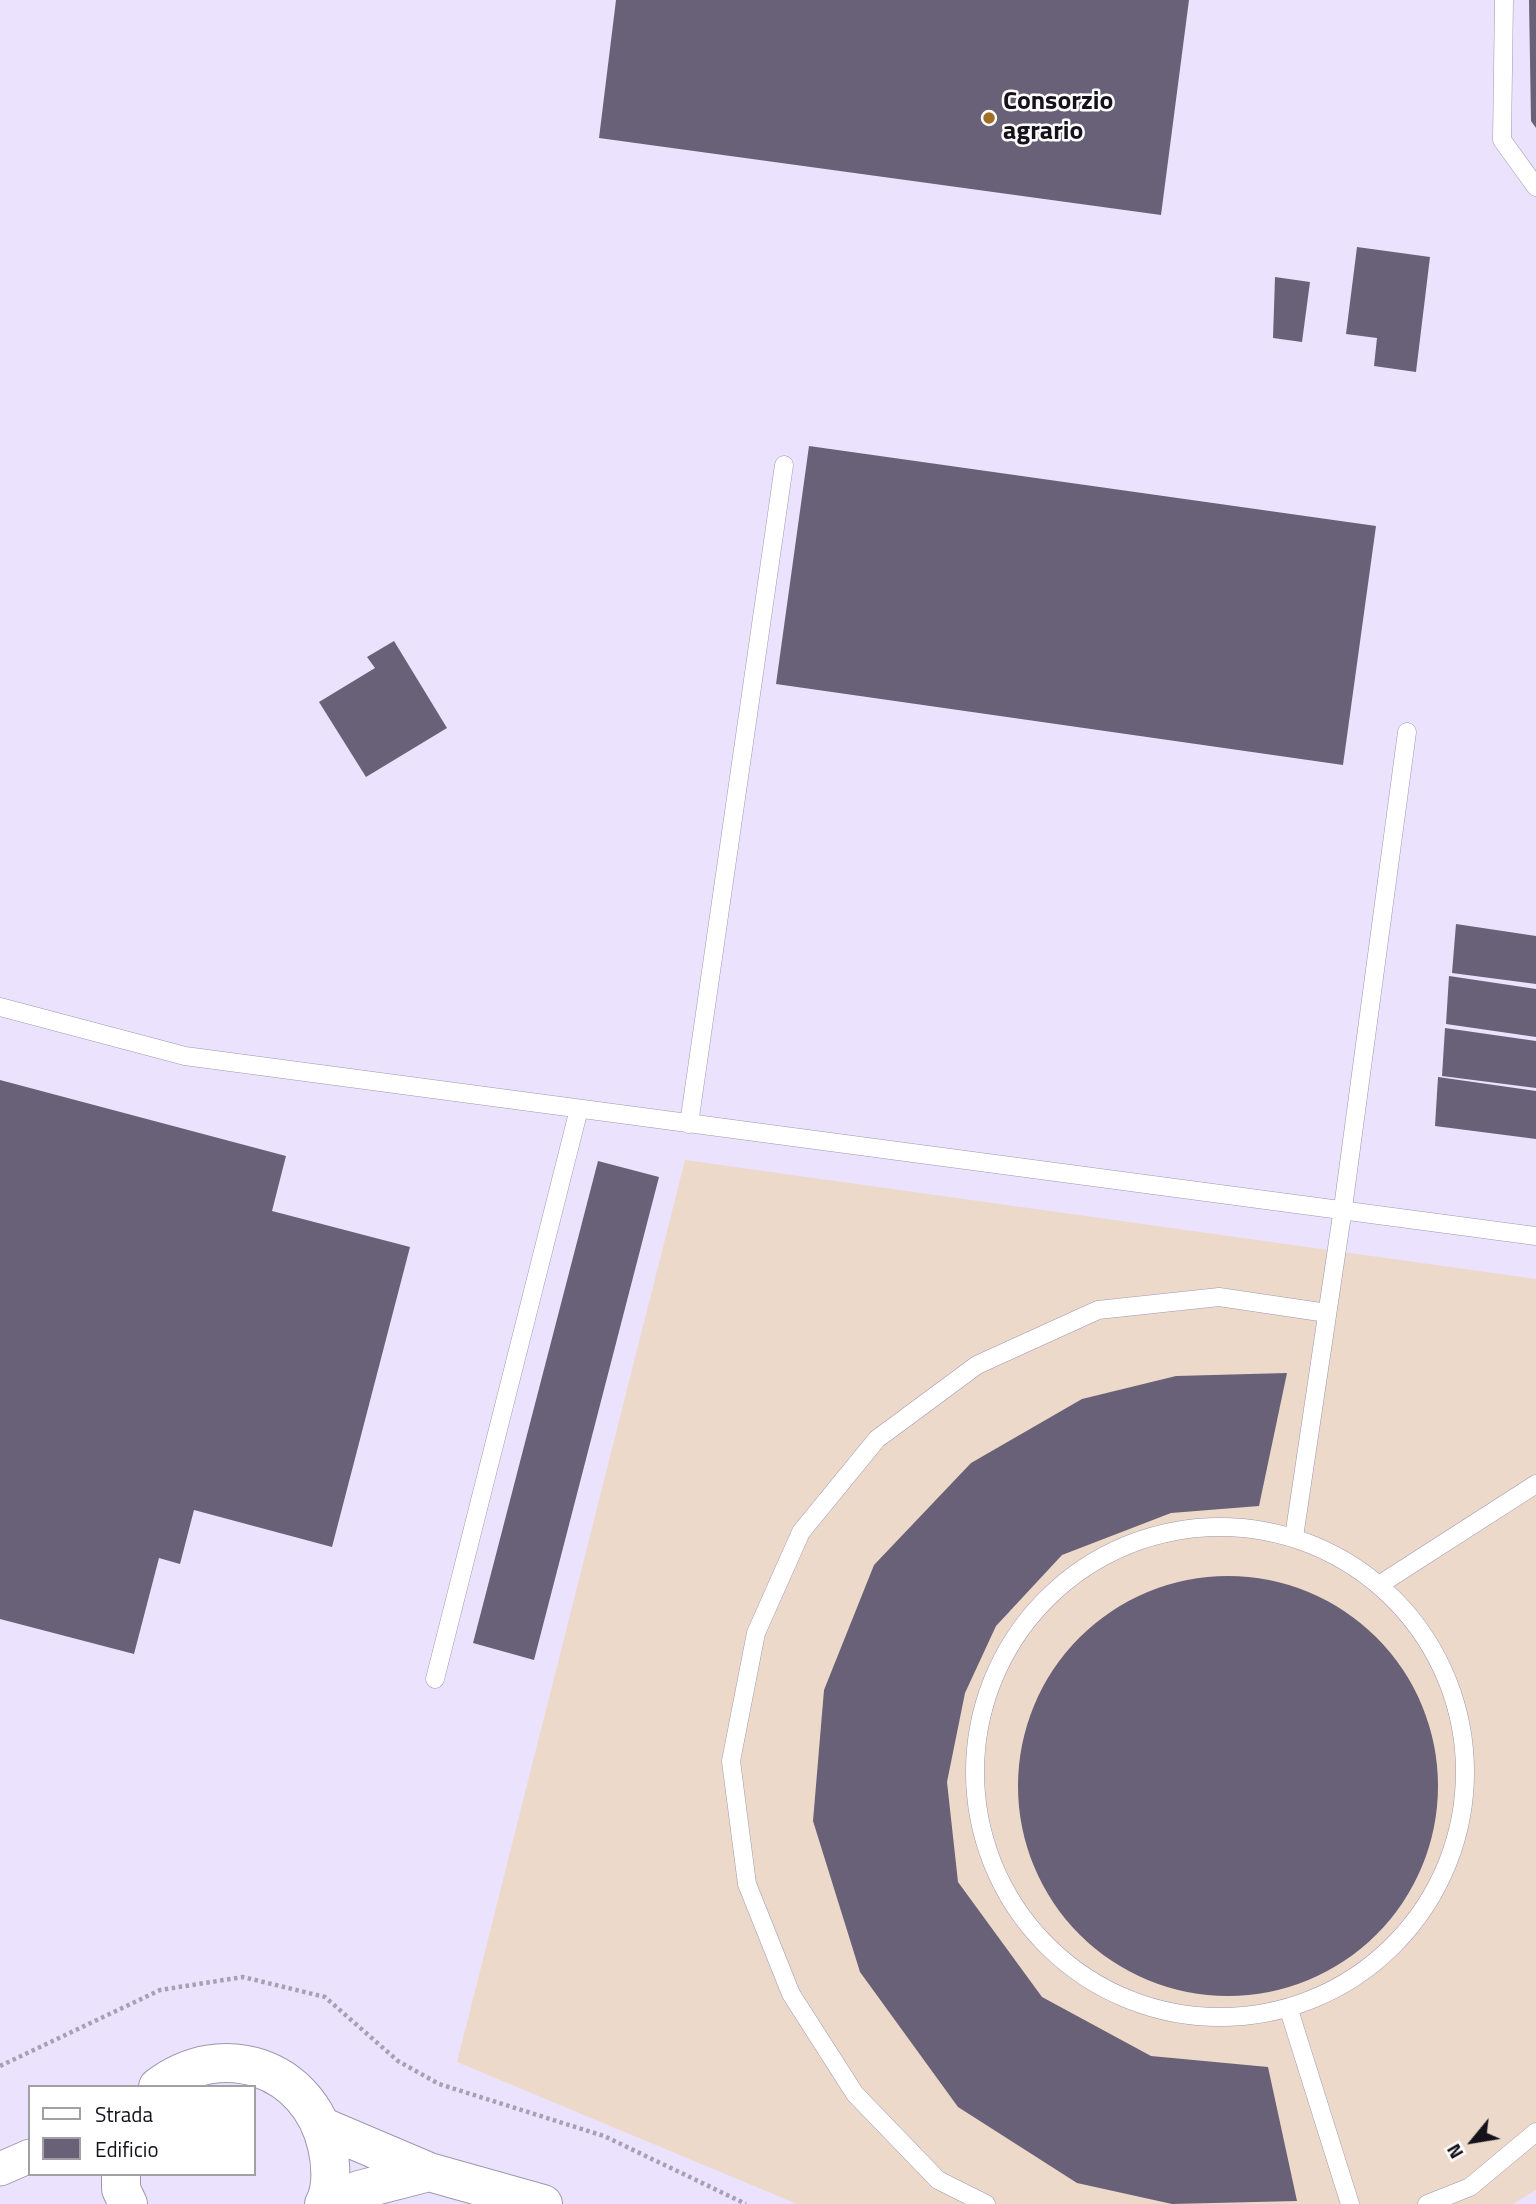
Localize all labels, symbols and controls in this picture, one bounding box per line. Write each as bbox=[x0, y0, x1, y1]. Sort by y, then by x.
place label: Consorzio agrario bbox=[1003, 87, 1113, 148]
marker: Consorzio agrario bbox=[981, 110, 997, 126]
legend bbox=[28, 2085, 256, 2176]
text: Strada bbox=[95, 2098, 153, 2130]
north arrow bbox=[1438, 2106, 1508, 2176]
text: Edificio bbox=[95, 2133, 159, 2165]
text: N bbox=[1439, 2139, 1470, 2165]

